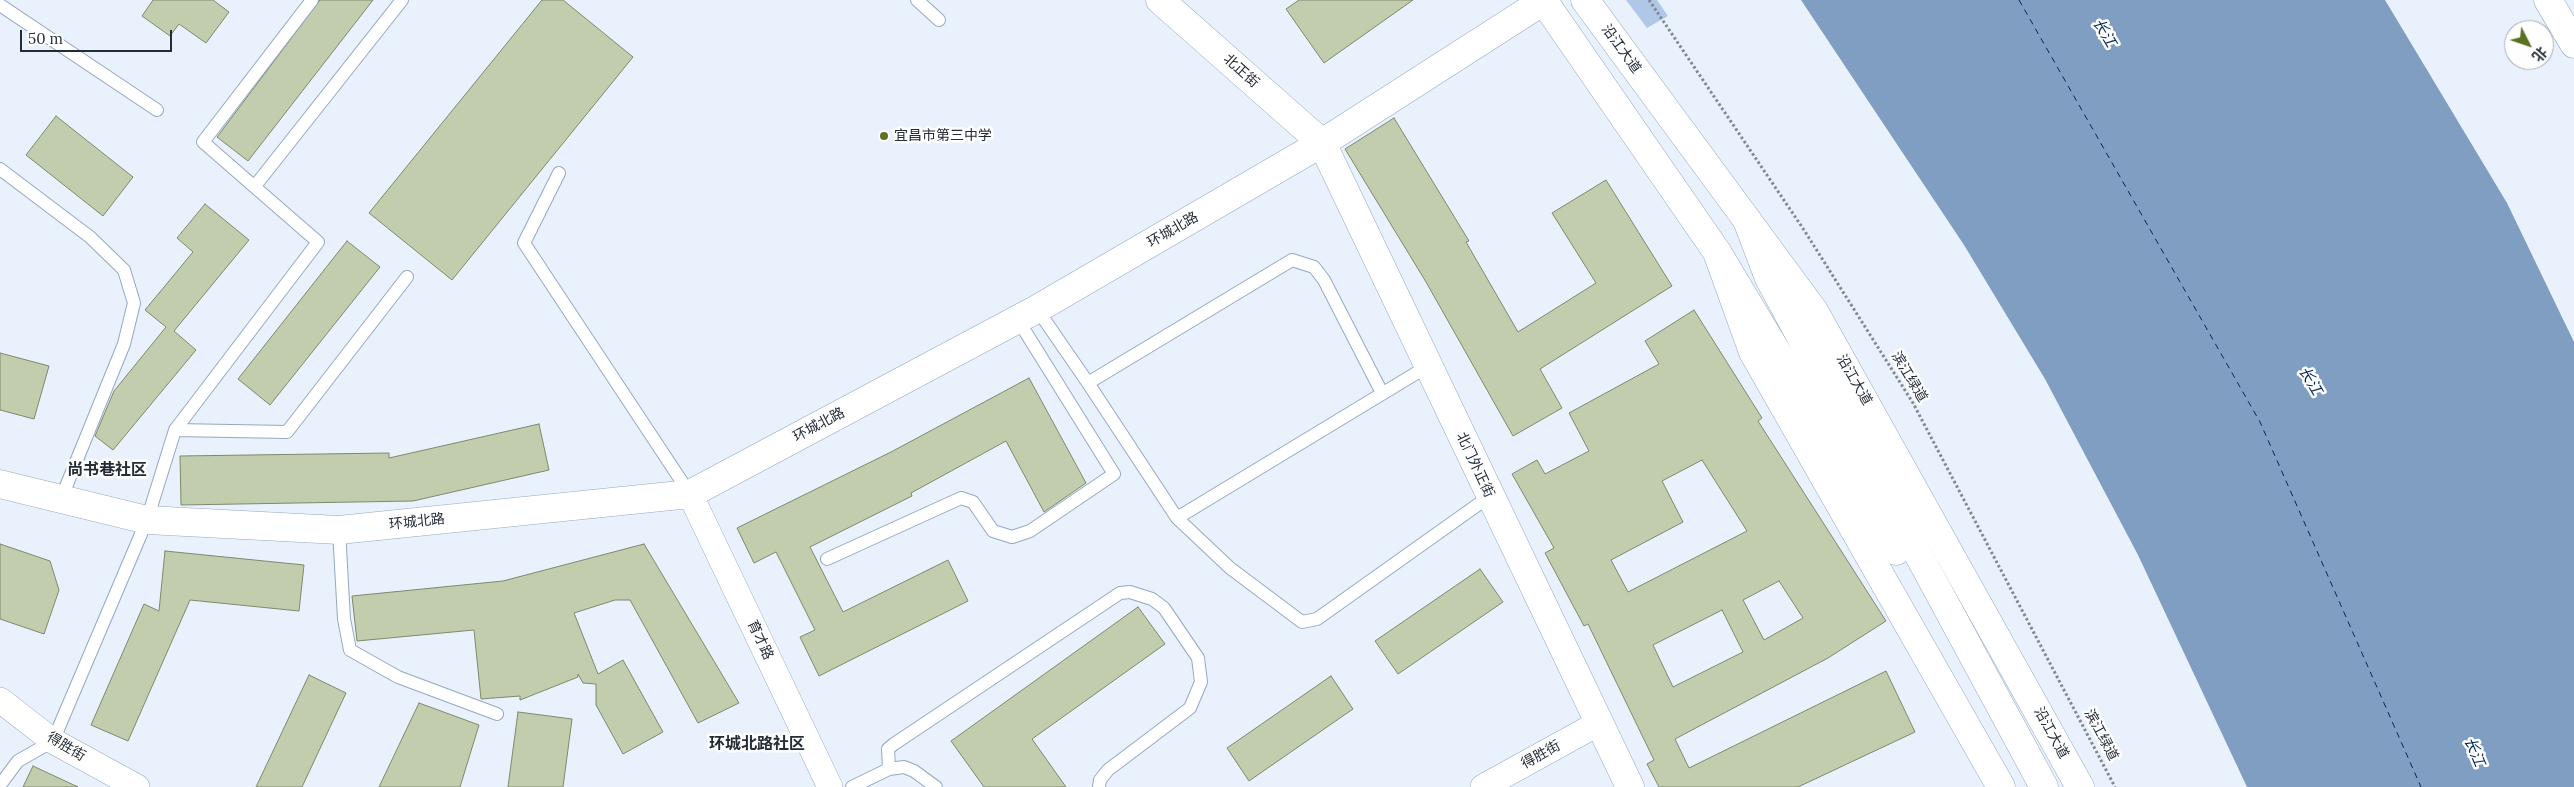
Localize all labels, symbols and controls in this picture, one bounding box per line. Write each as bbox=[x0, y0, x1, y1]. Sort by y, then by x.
water label: 长江 bbox=[2089, 16, 2119, 50]
scale bar bbox=[22, 20, 175, 52]
north arrow bbox=[2504, 20, 2554, 70]
street label: 沿江大道 bbox=[1598, 21, 1644, 77]
text: 50 m bbox=[28, 29, 63, 48]
text: 北 bbox=[2528, 43, 2551, 65]
street label: 北正街 bbox=[1220, 51, 1262, 91]
place label: 宜昌市第三中学 bbox=[894, 128, 992, 144]
marker: 宜昌市第三中学 bbox=[878, 130, 890, 142]
street label: 环城北路 bbox=[1145, 209, 1201, 251]
street label: 滨江绿道 bbox=[1887, 349, 1931, 405]
street label: 沿江大道 bbox=[1833, 352, 1875, 408]
water label: 长江 bbox=[2295, 364, 2325, 398]
street label: 环城北路 bbox=[790, 404, 848, 446]
street label: 北门外正街 bbox=[1453, 430, 1497, 500]
district label: 尚书巷社区 bbox=[67, 460, 147, 480]
street label: 环城北路 bbox=[388, 511, 446, 533]
street label: 育才路 bbox=[744, 617, 776, 663]
street label: 沿江大道 bbox=[2030, 704, 2072, 762]
street label: 滨江绿道 bbox=[2080, 706, 2122, 764]
street label: 得胜街 bbox=[44, 729, 88, 765]
district label: 环城北路社区 bbox=[709, 734, 805, 754]
water label: 长江 bbox=[2460, 735, 2488, 769]
street label: 得胜街 bbox=[1519, 737, 1563, 773]

